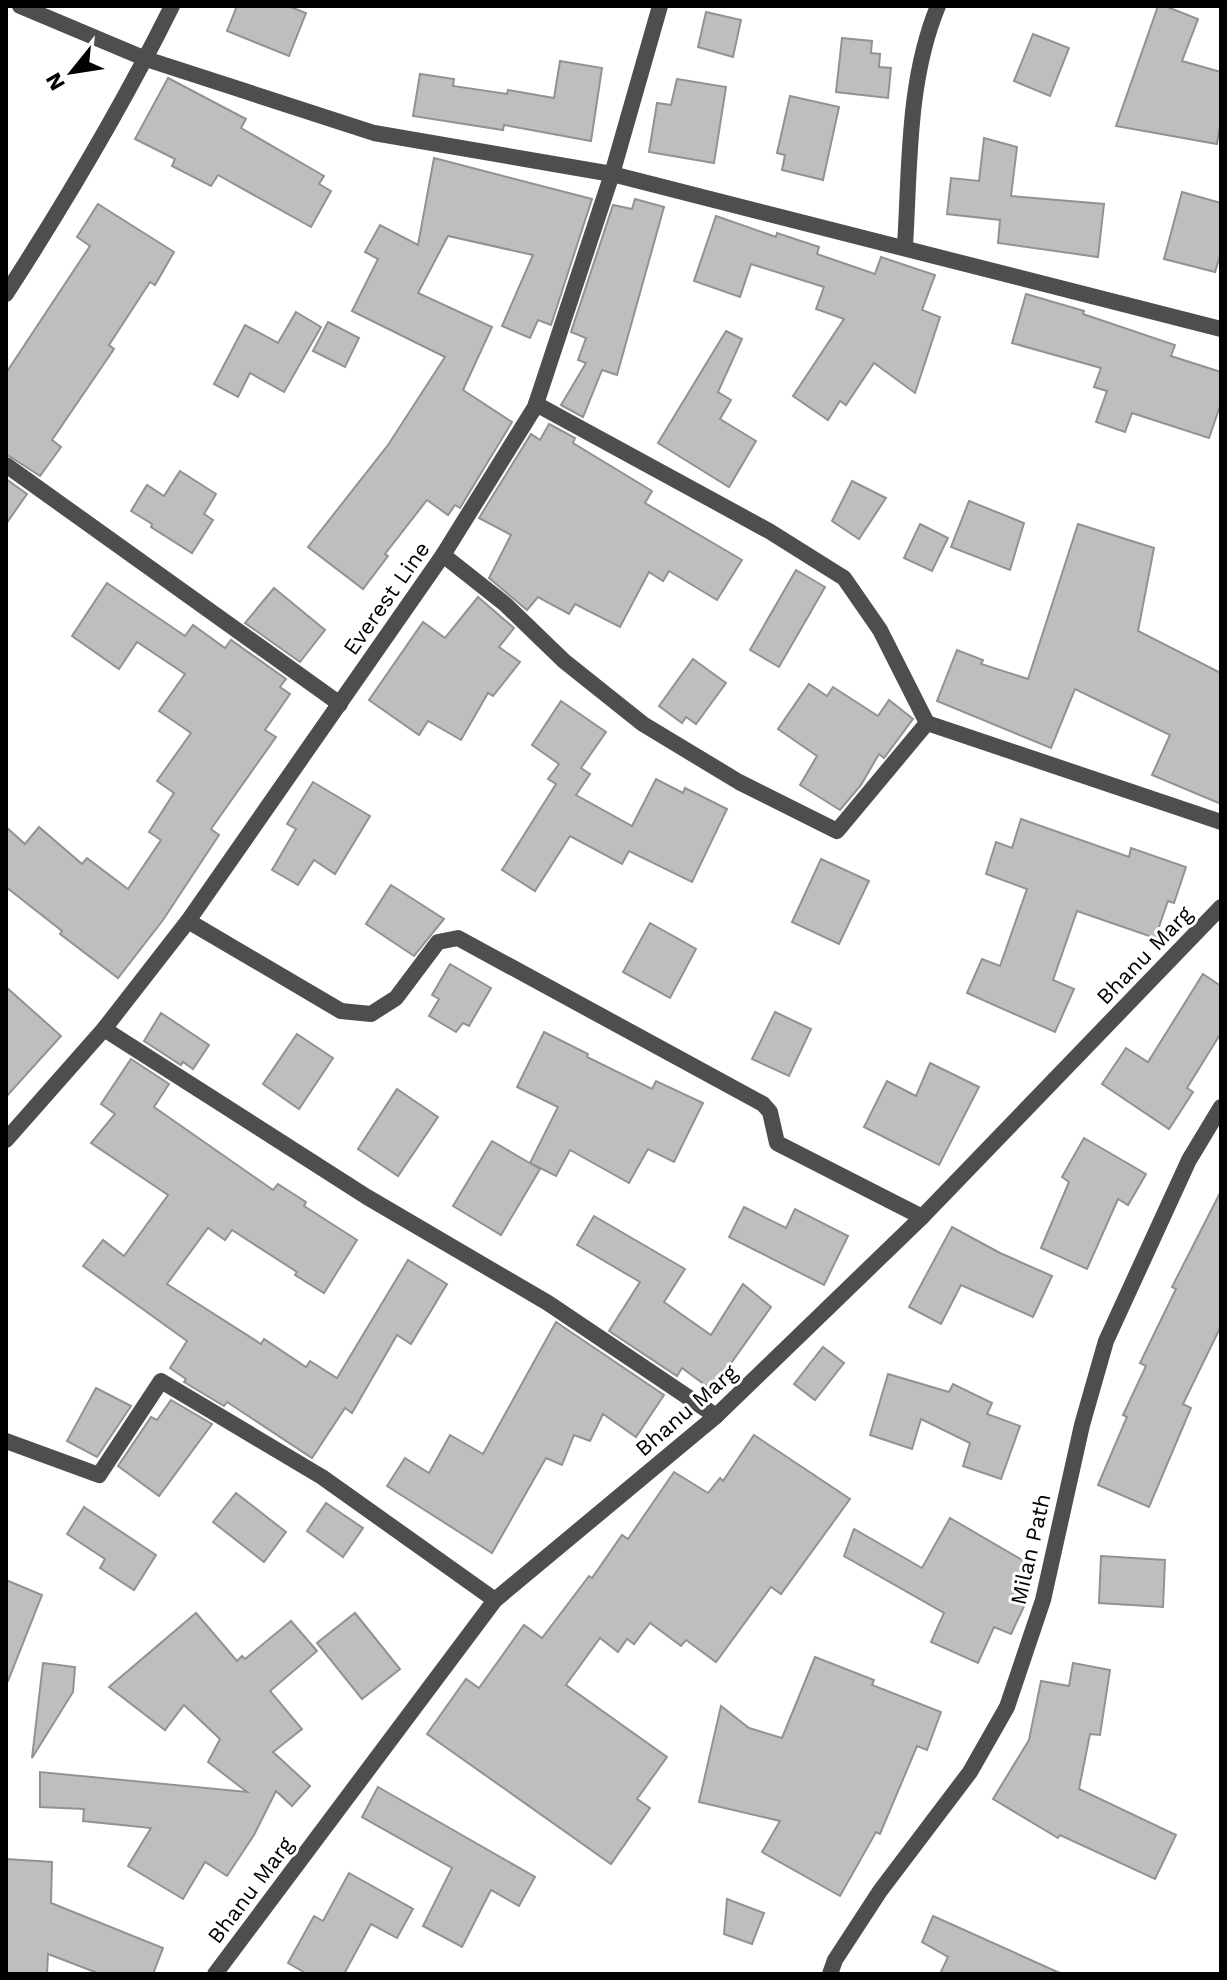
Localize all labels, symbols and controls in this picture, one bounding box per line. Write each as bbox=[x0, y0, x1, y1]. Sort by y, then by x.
north arrow bbox=[32, 32, 112, 112]
text: N bbox=[40, 68, 70, 95]
street label: Everest Line bbox=[338, 537, 435, 660]
street label: Bhanu Marg bbox=[1091, 901, 1197, 1009]
street label: Bhanu Marg bbox=[630, 1359, 742, 1461]
street label: Milan Path bbox=[1006, 1491, 1055, 1607]
street label: Bhanu Marg bbox=[202, 1832, 299, 1948]

